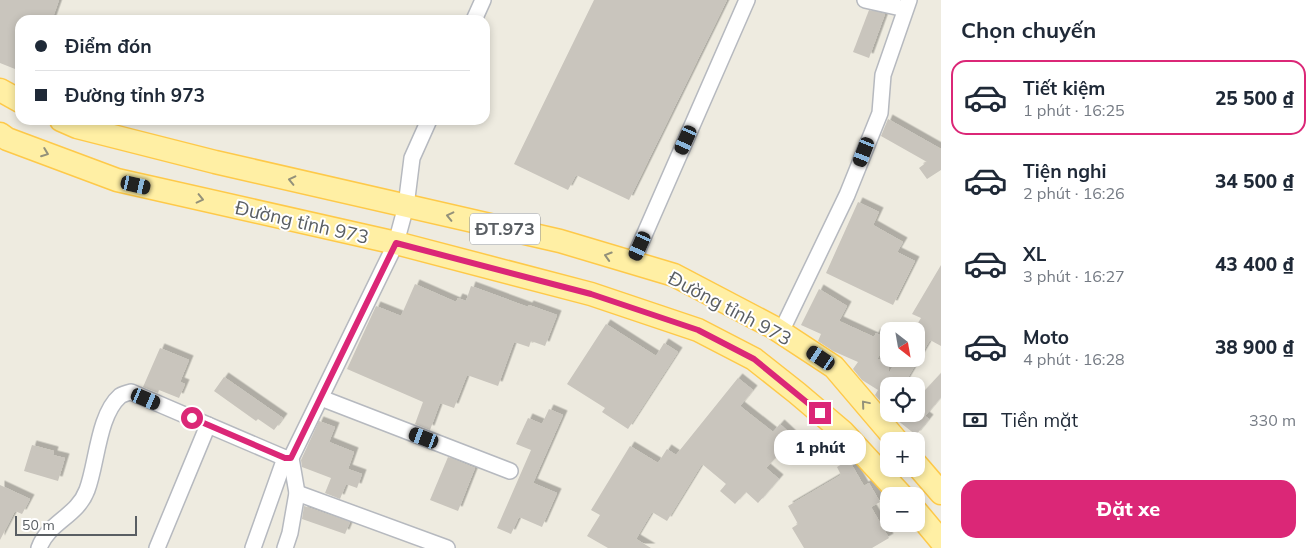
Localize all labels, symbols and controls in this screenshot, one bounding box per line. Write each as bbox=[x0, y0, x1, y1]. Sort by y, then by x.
text: Chọn chuyến bbox=[961, 16, 1096, 44]
text: Điểm đón bbox=[65, 34, 152, 58]
icon: car bbox=[963, 75, 1008, 120]
text: Tiết kiệm bbox=[1023, 76, 1105, 100]
text: Đường tỉnh 973 bbox=[65, 83, 205, 107]
text: 25 500 ₫ bbox=[1215, 86, 1294, 110]
text: 1 phút · 16:25 bbox=[1023, 100, 1125, 120]
car bbox=[673, 123, 698, 157]
car bbox=[851, 135, 876, 169]
one-way arrow bbox=[40, 147, 49, 157]
icon: car bbox=[963, 158, 1008, 203]
text: Tiện nghi bbox=[1023, 159, 1107, 183]
text: 34 500 ₫ bbox=[1215, 169, 1294, 193]
car bbox=[119, 174, 152, 196]
one-way arrow bbox=[287, 175, 296, 186]
text: 2 phút · 16:26 bbox=[1023, 183, 1125, 203]
one-way arrow bbox=[196, 193, 205, 204]
street label: Đường tỉnh 973 bbox=[233, 195, 371, 249]
one-way arrow bbox=[445, 211, 454, 222]
road number: ĐT.973 bbox=[470, 213, 540, 244]
car bbox=[627, 229, 652, 263]
icon: car bbox=[963, 241, 1008, 286]
text: XL bbox=[1023, 242, 1046, 266]
one-way arrow bbox=[604, 251, 612, 261]
text: 43 400 ₫ bbox=[1215, 252, 1294, 276]
street label: Đường tỉnh 973 bbox=[664, 265, 796, 351]
text: 3 phút · 16:27 bbox=[1023, 266, 1125, 286]
north arrow bbox=[880, 322, 925, 368]
map controls bbox=[880, 322, 925, 532]
icon: car bbox=[963, 324, 1008, 369]
text: Moto bbox=[1023, 325, 1069, 349]
text: 38 900 ₫ bbox=[1215, 335, 1294, 359]
car bbox=[804, 343, 837, 373]
text: 4 phút · 16:28 bbox=[1023, 349, 1125, 369]
button: locate bbox=[880, 377, 925, 422]
car bbox=[129, 386, 162, 412]
one-way arrow bbox=[863, 401, 871, 410]
route end bbox=[809, 402, 831, 424]
icon: cash bbox=[961, 406, 989, 434]
route start bbox=[181, 407, 203, 429]
text: Tiền mặt bbox=[1001, 408, 1078, 432]
text: 330 m bbox=[1249, 410, 1296, 430]
car bbox=[407, 426, 440, 450]
callout: 1 phút bbox=[774, 430, 866, 466]
button: + bbox=[880, 432, 925, 477]
text: 1 phút bbox=[795, 437, 845, 457]
button: Đặt xe bbox=[961, 480, 1296, 538]
button: − bbox=[880, 487, 925, 532]
scale bar bbox=[15, 513, 138, 536]
text: 50 m bbox=[22, 516, 55, 534]

